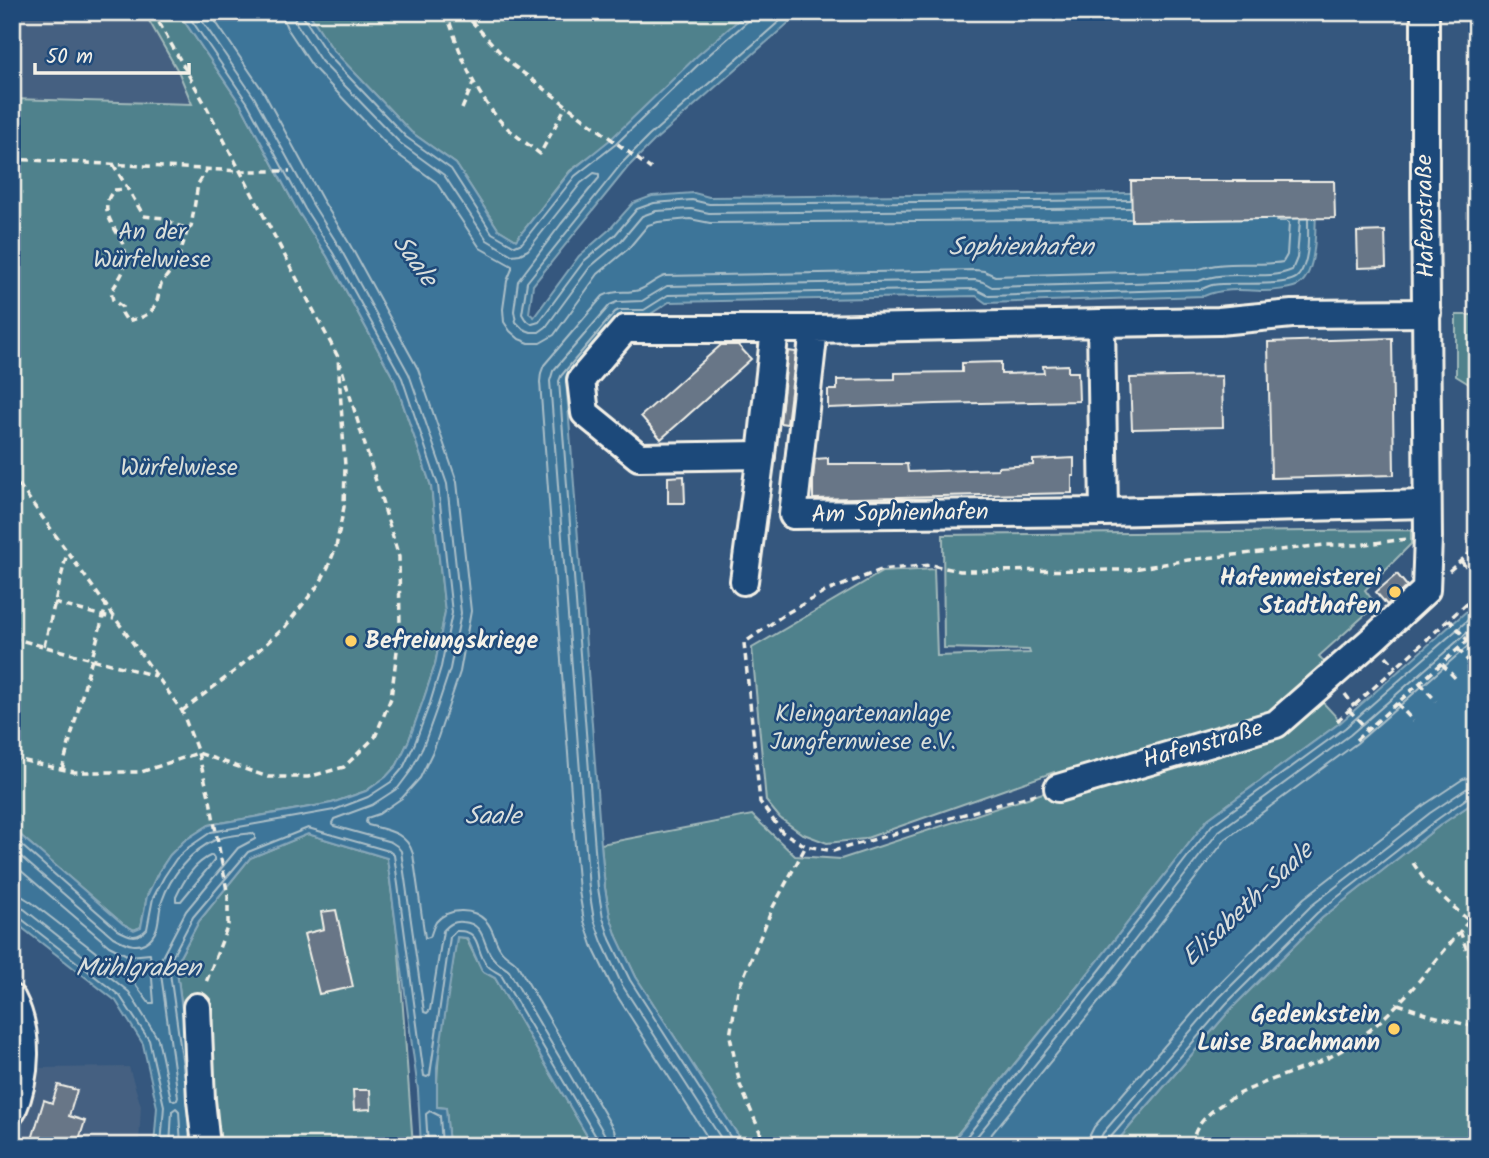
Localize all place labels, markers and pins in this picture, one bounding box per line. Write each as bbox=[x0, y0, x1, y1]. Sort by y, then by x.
place label: Hafenmeisterei Stadthafen bbox=[1220, 559, 1382, 626]
marker: Hafenmeisterei Stadthafen bbox=[1387, 584, 1403, 600]
place label: Befreiungskriege bbox=[365, 622, 538, 661]
marker: Befreiungskriege bbox=[343, 633, 359, 649]
place label: Gedenkstein Luise Brachmann bbox=[1197, 996, 1380, 1063]
marker: Gedenkstein Luise Brachmann bbox=[1386, 1021, 1402, 1037]

